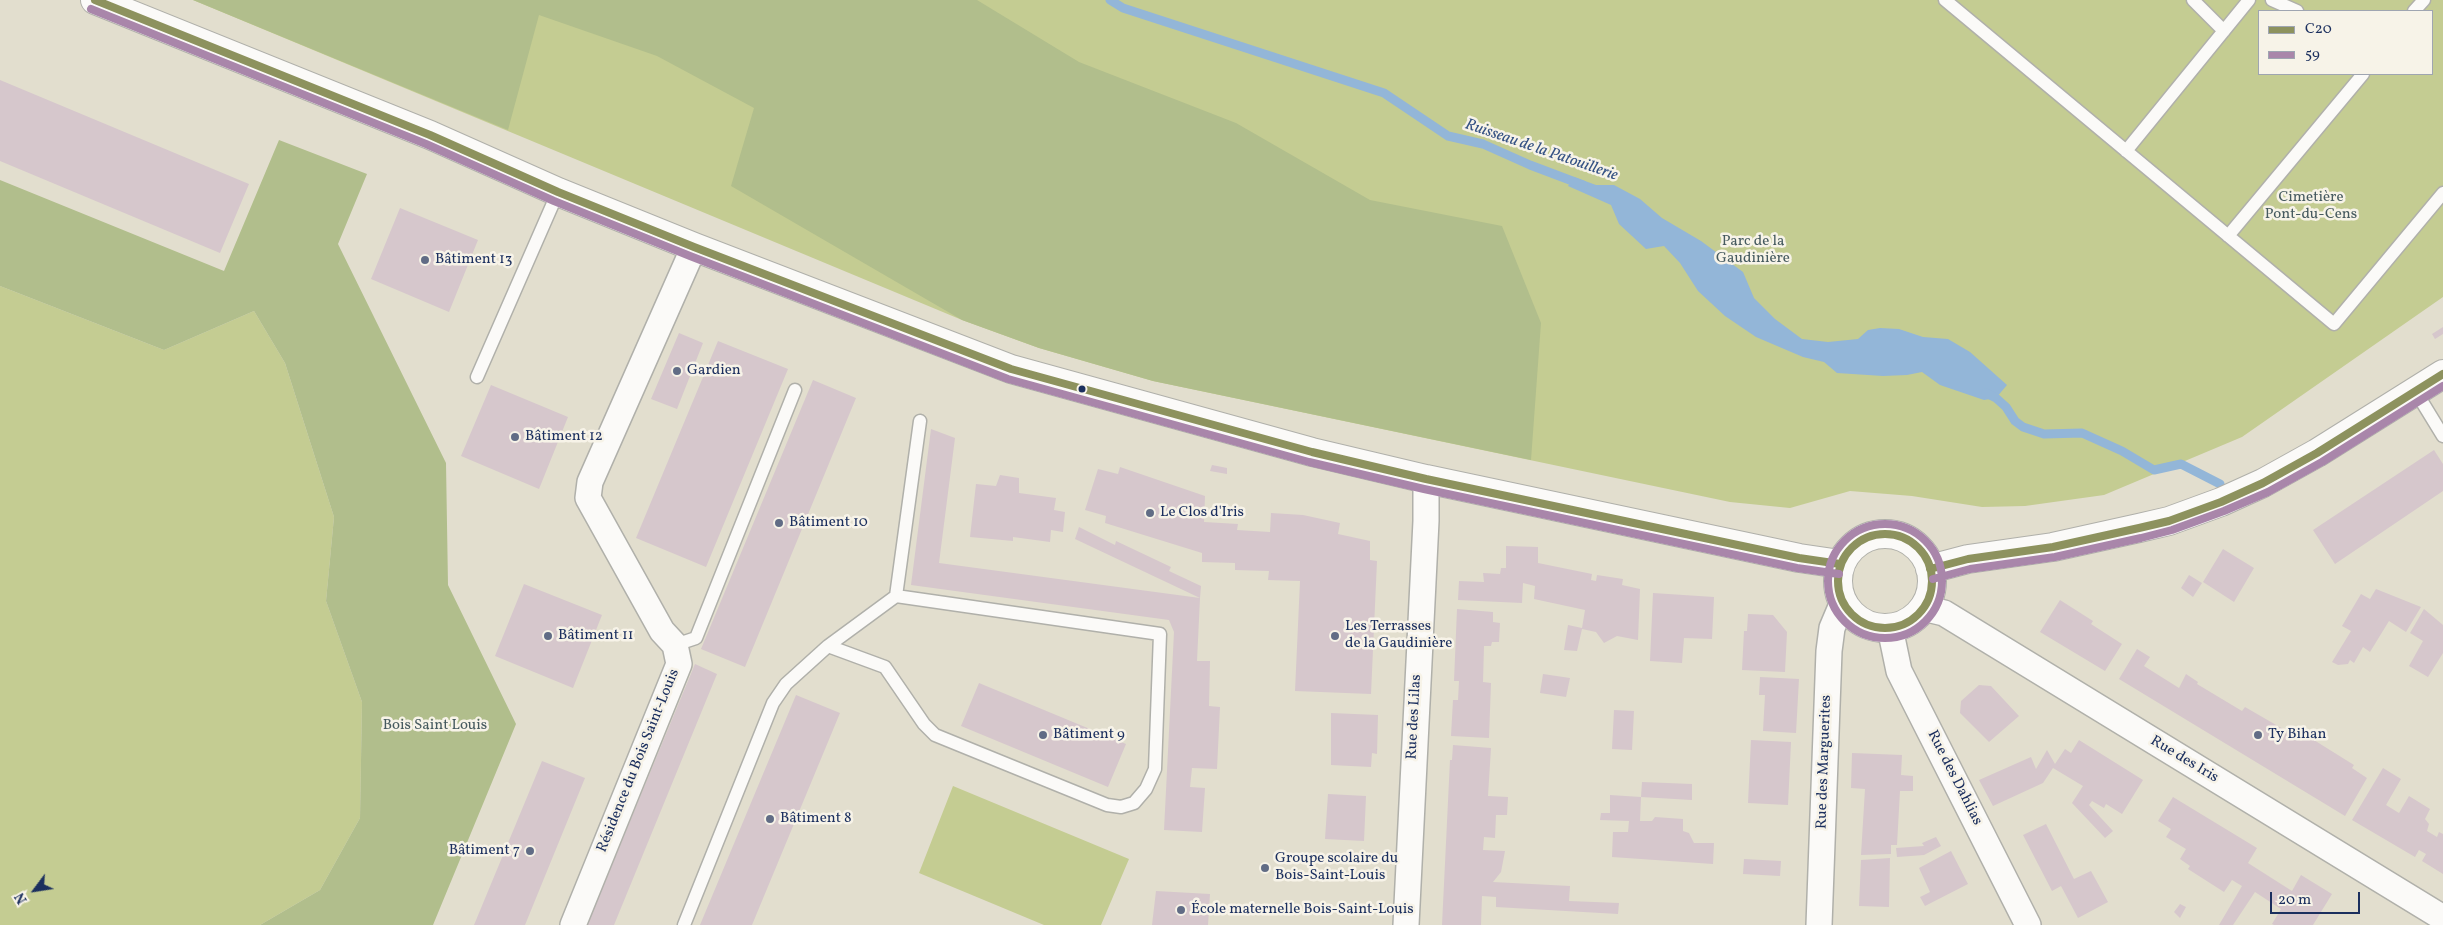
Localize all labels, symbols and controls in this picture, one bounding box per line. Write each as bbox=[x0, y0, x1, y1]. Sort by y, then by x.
legend bbox=[2258, 10, 2433, 75]
text: C20 bbox=[2305, 19, 2332, 40]
text: 59 bbox=[2305, 44, 2320, 65]
water label: Ruisseau de la Patouillerie bbox=[1462, 116, 1620, 186]
park label: Cimetière Pont-du-Cens bbox=[2265, 189, 2357, 224]
park label: Parc de la Gaudinière bbox=[1716, 233, 1790, 268]
place label: Bâtiment 13 bbox=[435, 251, 512, 269]
marker: Bâtiment 13 bbox=[419, 254, 431, 266]
place label: Gardien bbox=[687, 362, 741, 380]
marker: Gardien bbox=[671, 365, 683, 377]
unlabelled marker bbox=[1077, 384, 1087, 394]
place label: Bâtiment 12 bbox=[525, 428, 603, 446]
marker: Bâtiment 12 bbox=[509, 431, 521, 443]
place label: Le Clos d'Iris bbox=[1160, 504, 1244, 522]
marker: Le Clos d'Iris bbox=[1144, 507, 1156, 519]
place label: Bâtiment 10 bbox=[789, 514, 868, 532]
marker: Bâtiment 10 bbox=[773, 517, 785, 529]
place label: Les Terrasses de la Gaudinière bbox=[1345, 618, 1452, 653]
place label: Bâtiment 11 bbox=[558, 627, 634, 645]
marker: Bâtiment 11 bbox=[542, 630, 554, 642]
marker: Les Terrasses de la Gaudinière bbox=[1329, 630, 1341, 642]
street label: Résidence du Bois Saint-Louis bbox=[594, 667, 684, 855]
street label: Rue des Lilas bbox=[1404, 674, 1426, 760]
street label: Rue des Marguerites bbox=[1814, 695, 1836, 829]
park label: Bois Saint Louis bbox=[383, 717, 487, 735]
place label: Bâtiment 9 bbox=[1053, 726, 1125, 744]
place label: Ty Bihan bbox=[2268, 726, 2326, 744]
street label: Rue des Dahlias bbox=[1922, 728, 1986, 828]
marker: Bâtiment 9 bbox=[1037, 729, 1049, 741]
marker: Ty Bihan bbox=[2252, 729, 2264, 741]
street label: Rue des Iris bbox=[2147, 733, 2221, 787]
place label: Bâtiment 8 bbox=[780, 810, 852, 828]
marker: Bâtiment 8 bbox=[764, 813, 776, 825]
place label: Bâtiment 7 bbox=[449, 842, 520, 860]
marker: Bâtiment 7 bbox=[524, 845, 536, 857]
place label: Groupe scolaire du Bois-Saint-Louis bbox=[1275, 850, 1398, 885]
marker: Groupe scolaire du Bois-Saint-Louis bbox=[1259, 862, 1271, 874]
north arrow bbox=[10, 865, 60, 915]
scale bar bbox=[2273, 882, 2363, 914]
text: N bbox=[11, 889, 32, 907]
text: 20 m bbox=[2278, 890, 2311, 911]
place label: École maternelle Bois-Saint-Louis bbox=[1191, 901, 1414, 919]
marker: École maternelle Bois-Saint-Louis bbox=[1175, 904, 1187, 916]

